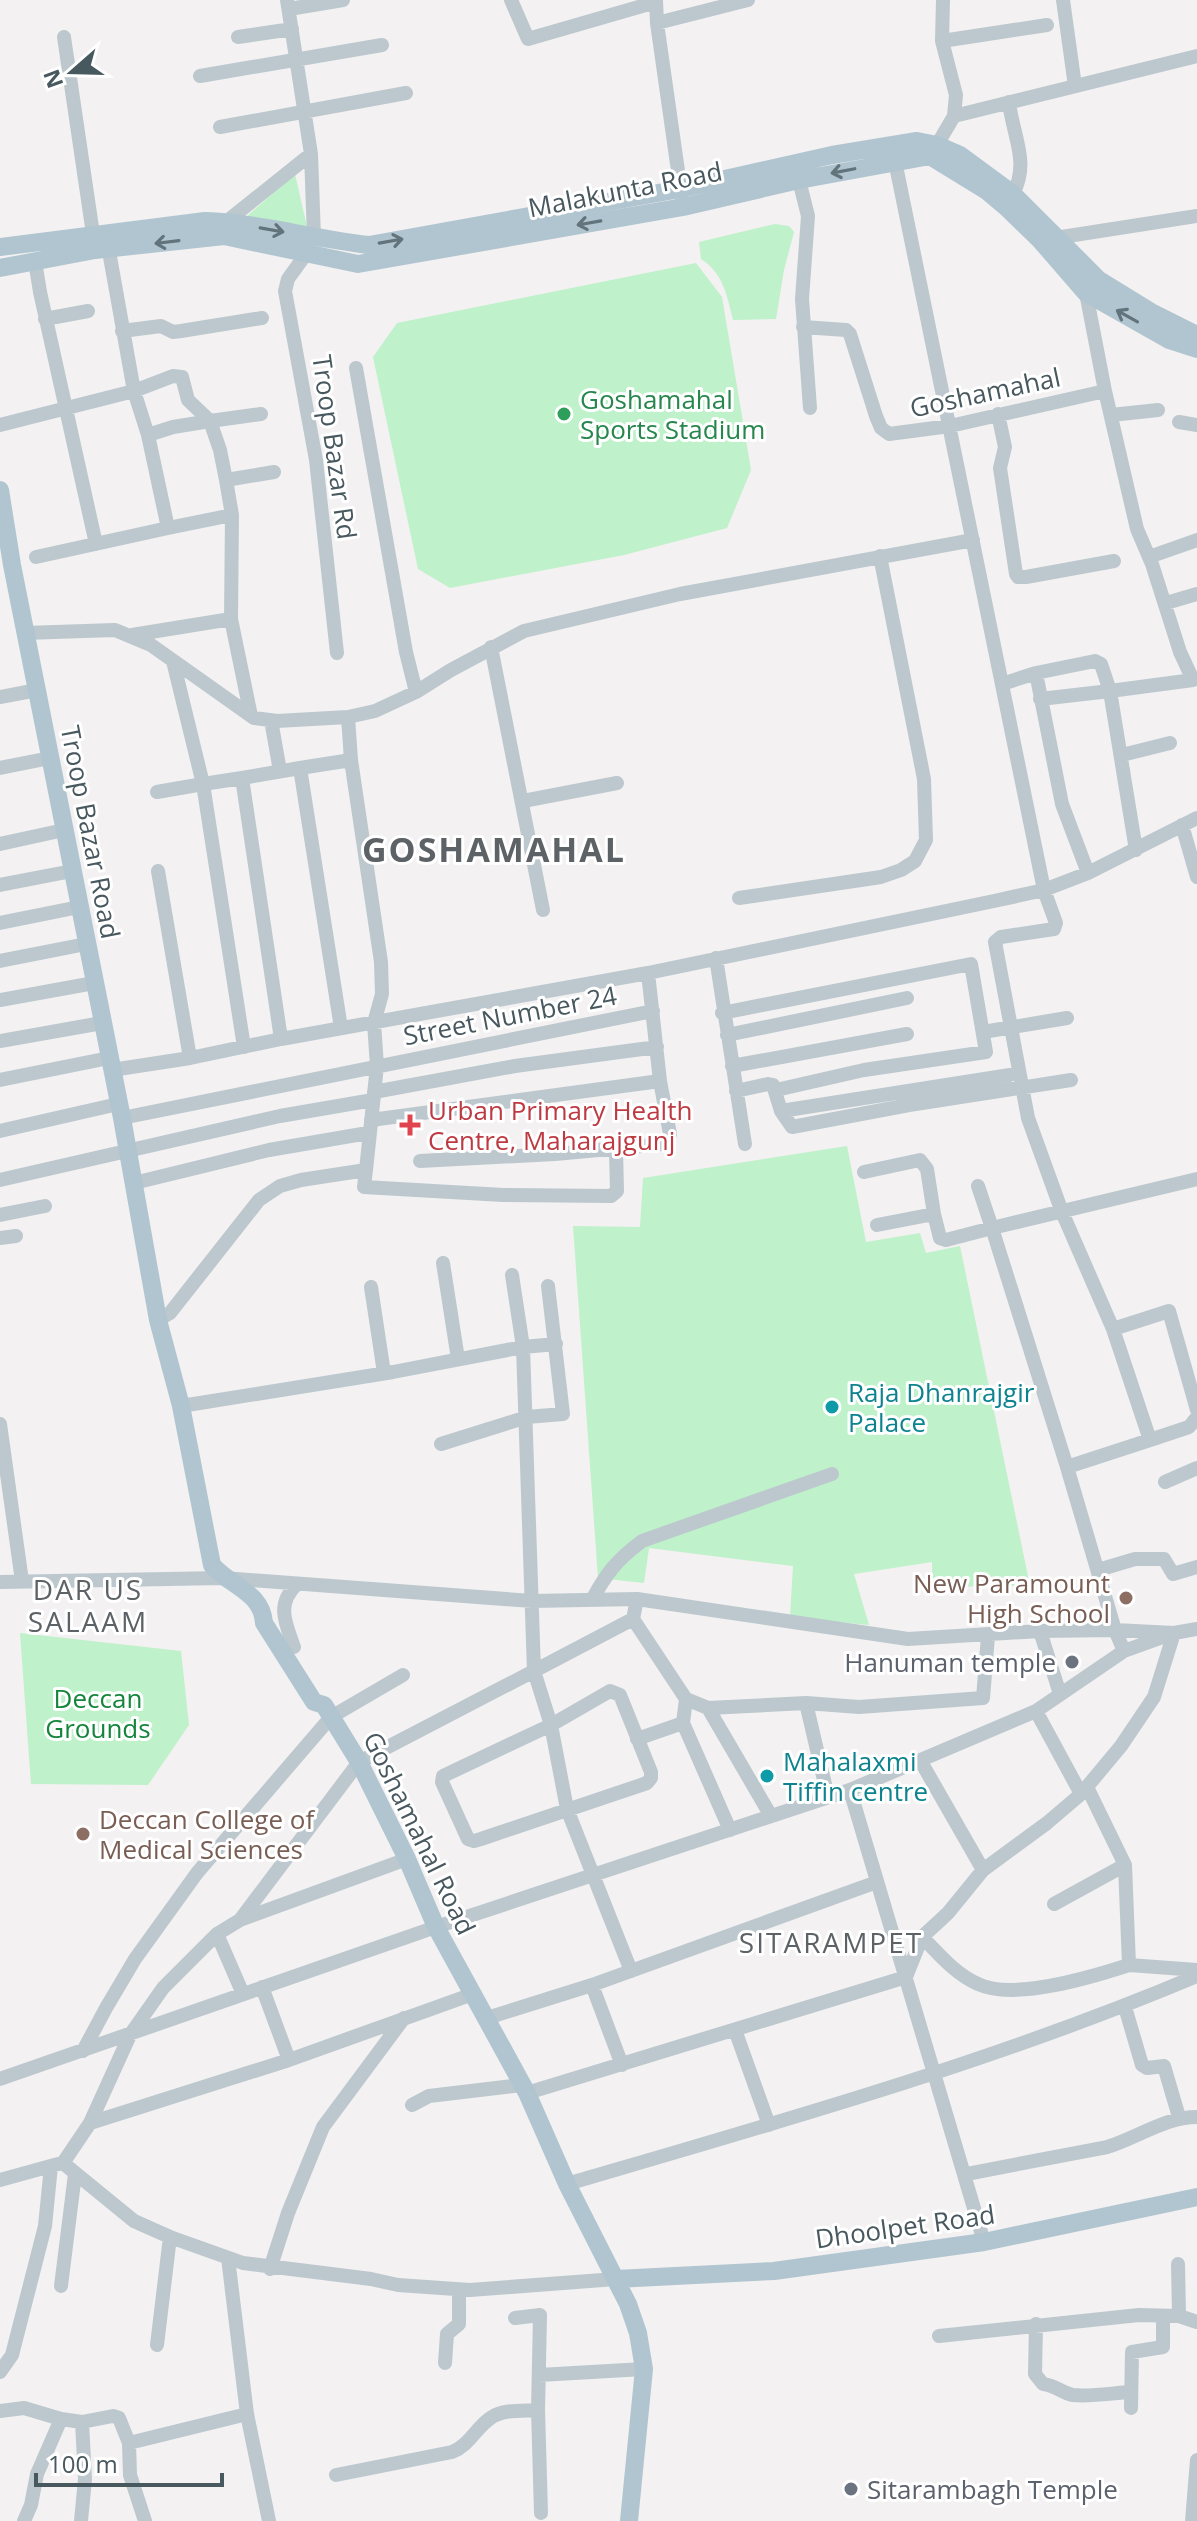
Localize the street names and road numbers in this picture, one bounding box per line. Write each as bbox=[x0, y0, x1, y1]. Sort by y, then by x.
street label: Malakunta Road bbox=[525, 153, 725, 225]
street label: Troop Bazar Rd bbox=[304, 352, 366, 542]
street label: Goshamahal bbox=[907, 359, 1063, 425]
street label: Troop Bazar Road bbox=[53, 722, 129, 942]
street label: Street Number 24 bbox=[400, 977, 620, 1053]
street label: Goshamahal Road bbox=[355, 1726, 485, 1940]
street label: Dhoolpet Road bbox=[813, 2196, 997, 2256]

